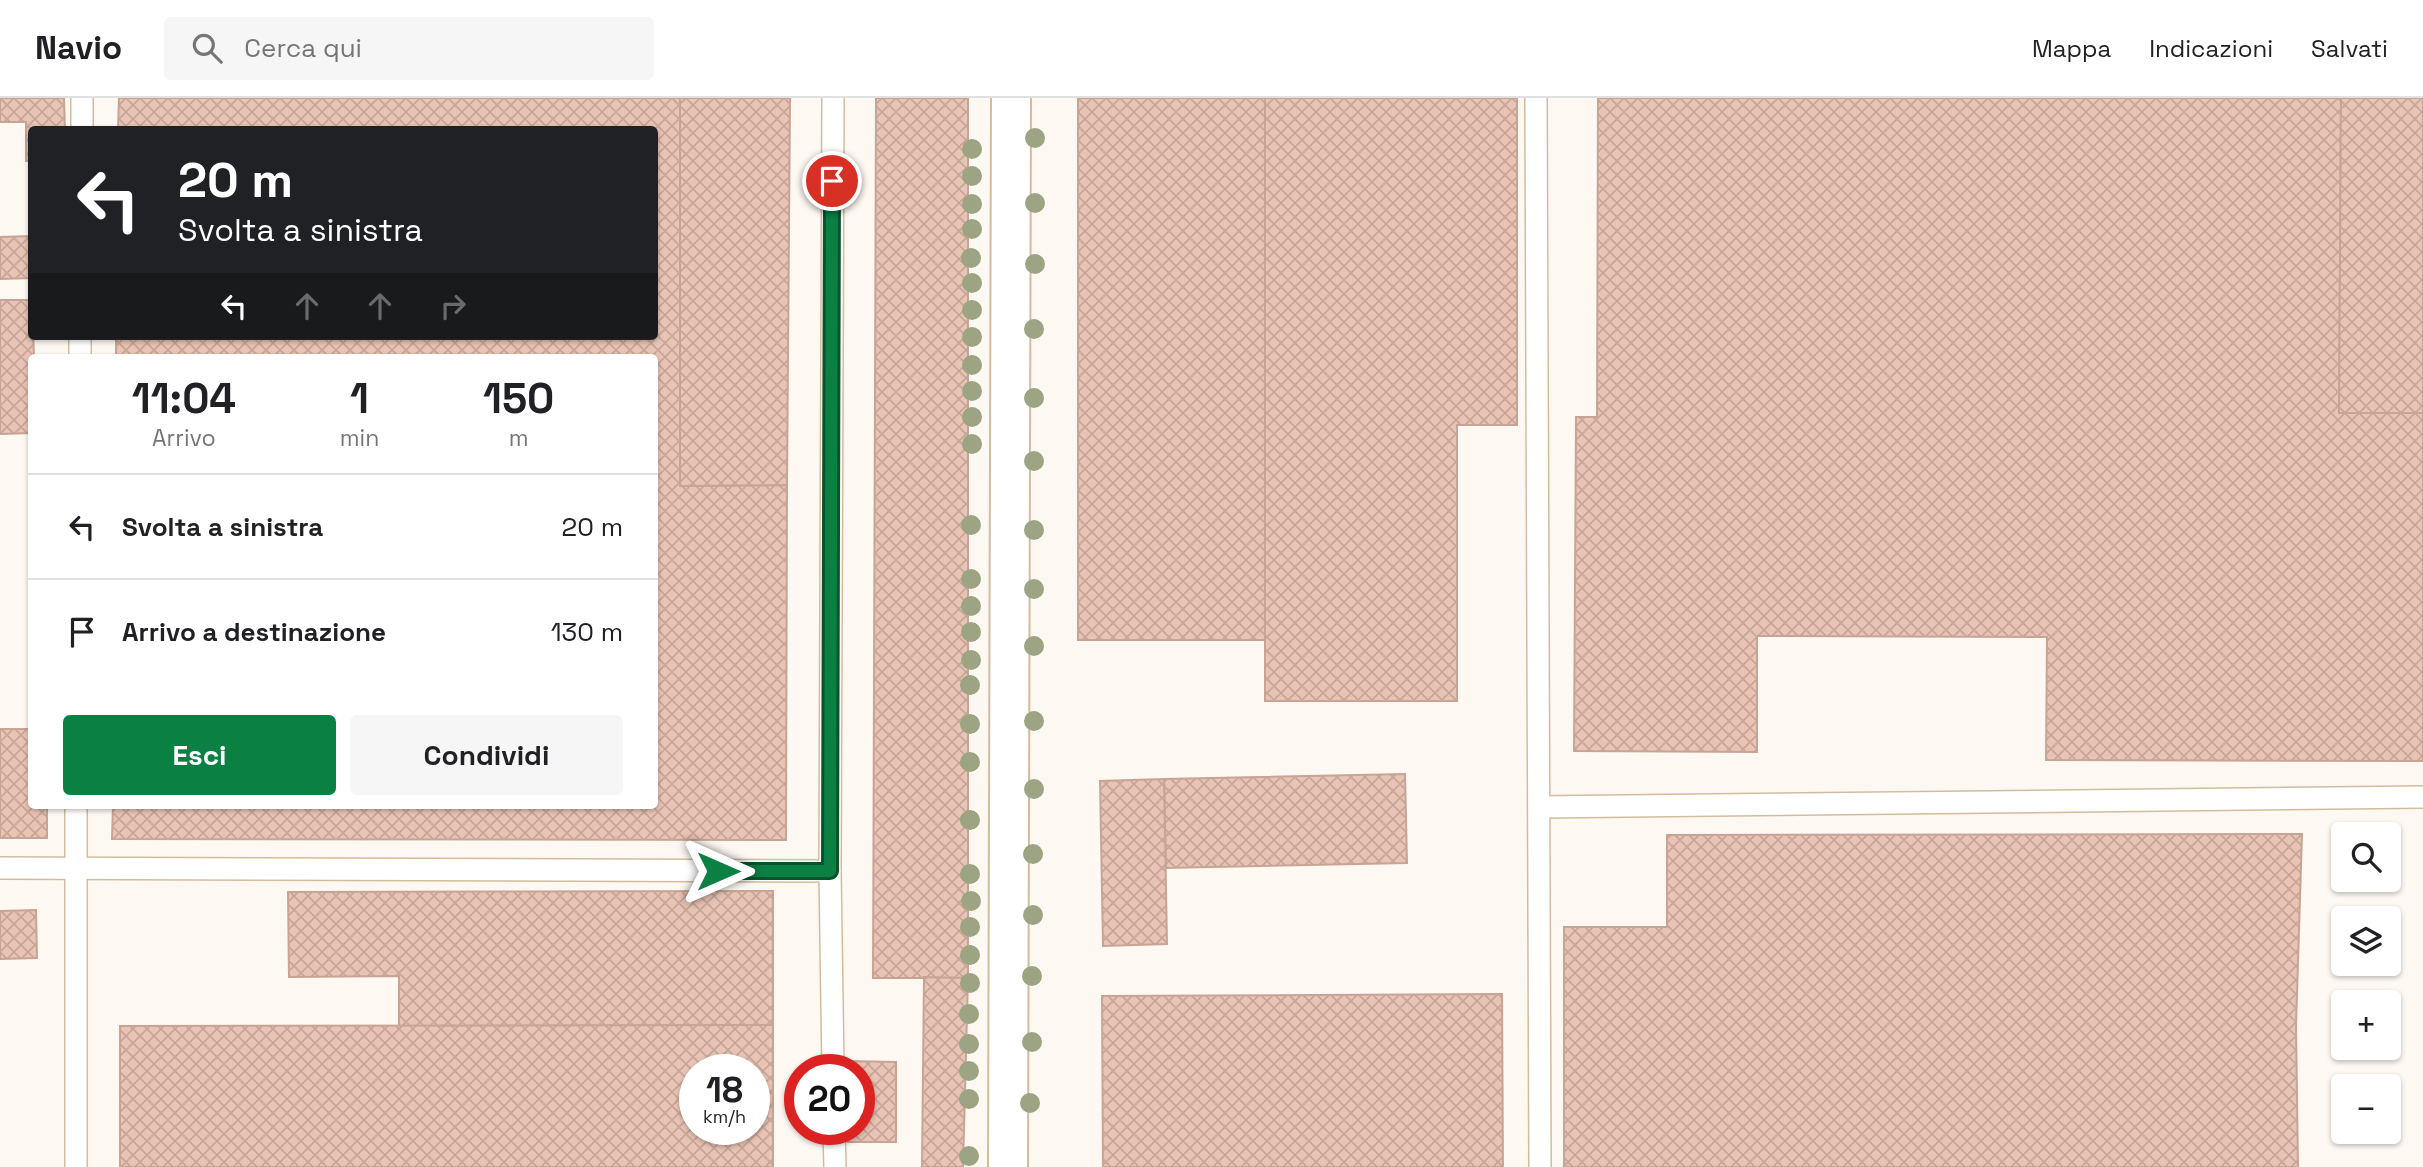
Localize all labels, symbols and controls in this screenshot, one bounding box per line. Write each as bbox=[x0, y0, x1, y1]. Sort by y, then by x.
search box bbox=[164, 17, 654, 80]
text: Navio bbox=[35, 27, 122, 69]
icon: search bbox=[188, 29, 226, 67]
text: Cerca qui bbox=[244, 31, 362, 65]
text: Mappa bbox=[2032, 33, 2111, 64]
text: Indicazioni bbox=[2149, 33, 2273, 64]
text: Salvati bbox=[2311, 33, 2388, 64]
text: 20 m bbox=[178, 149, 293, 211]
pin bbox=[802, 151, 862, 211]
icon: left bbox=[63, 154, 154, 245]
icon: arrive bbox=[813, 162, 851, 200]
text: Svolta a sinistra bbox=[178, 210, 423, 250]
icon: left bbox=[215, 287, 253, 325]
icon: ahead bbox=[288, 287, 326, 325]
icon: ahead bbox=[361, 287, 399, 325]
icon: right bbox=[434, 287, 472, 325]
text: 11:04 bbox=[132, 372, 236, 425]
text: 1 bbox=[350, 372, 369, 425]
text: 150 bbox=[483, 372, 554, 425]
text: Arrivo bbox=[152, 423, 216, 453]
text: min bbox=[340, 423, 379, 453]
text: m bbox=[509, 423, 529, 453]
icon: left bbox=[63, 508, 101, 546]
text: Svolta a sinistra bbox=[122, 510, 323, 544]
text: 20 m bbox=[562, 510, 623, 544]
icon: arrive bbox=[63, 613, 101, 651]
text: Arrivo a destinazione bbox=[122, 615, 386, 649]
text: 130 m bbox=[551, 615, 623, 649]
button: Esci bbox=[63, 715, 336, 795]
button: Condividi bbox=[350, 715, 623, 795]
map controls bbox=[2331, 822, 2401, 1144]
button: search bbox=[2331, 822, 2401, 892]
position arrow bbox=[681, 834, 755, 908]
button: layers bbox=[2331, 906, 2401, 976]
button: + bbox=[2331, 990, 2401, 1060]
speed limit sign: 20 bbox=[784, 1054, 875, 1145]
text: 18 bbox=[706, 1068, 743, 1112]
button: − bbox=[2331, 1074, 2401, 1144]
text: km/h bbox=[703, 1105, 746, 1128]

